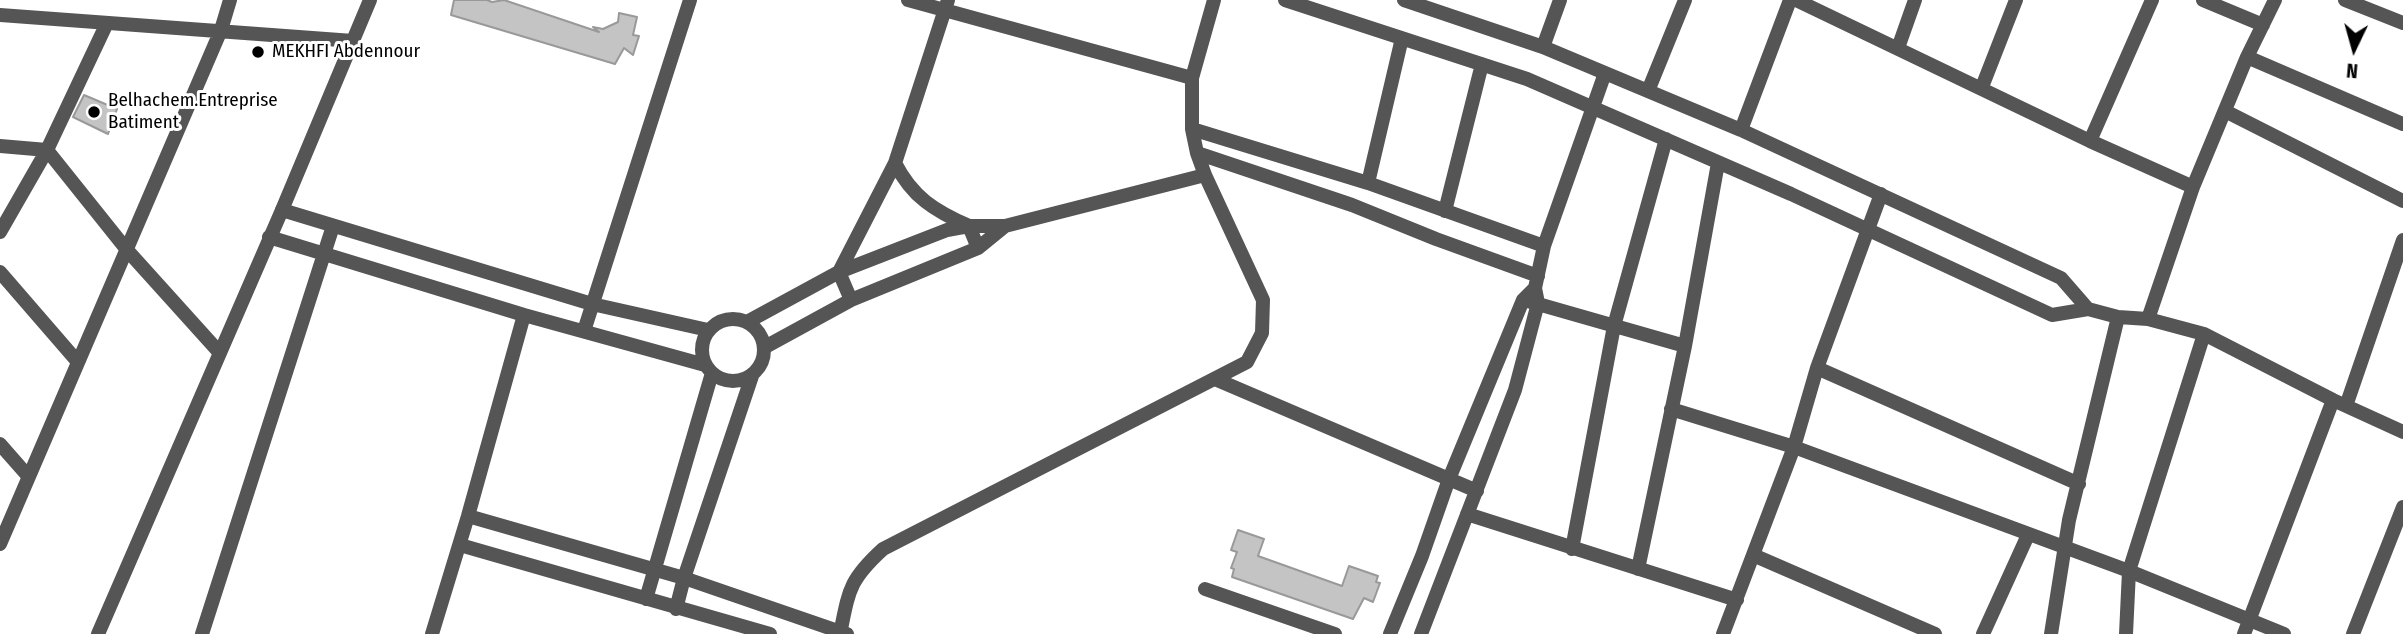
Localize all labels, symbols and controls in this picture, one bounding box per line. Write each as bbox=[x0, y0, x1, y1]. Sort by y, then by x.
north arrow bbox=[2319, 14, 2389, 84]
place label: MEKHFI Abdennour bbox=[272, 41, 420, 63]
marker: MEKHFI Abdennour bbox=[250, 44, 266, 60]
text: N bbox=[2345, 58, 2359, 82]
place label: Belhachem.Entreprise Batiment bbox=[108, 90, 278, 134]
marker: Belhachem.Entreprise Batiment bbox=[86, 104, 102, 120]

